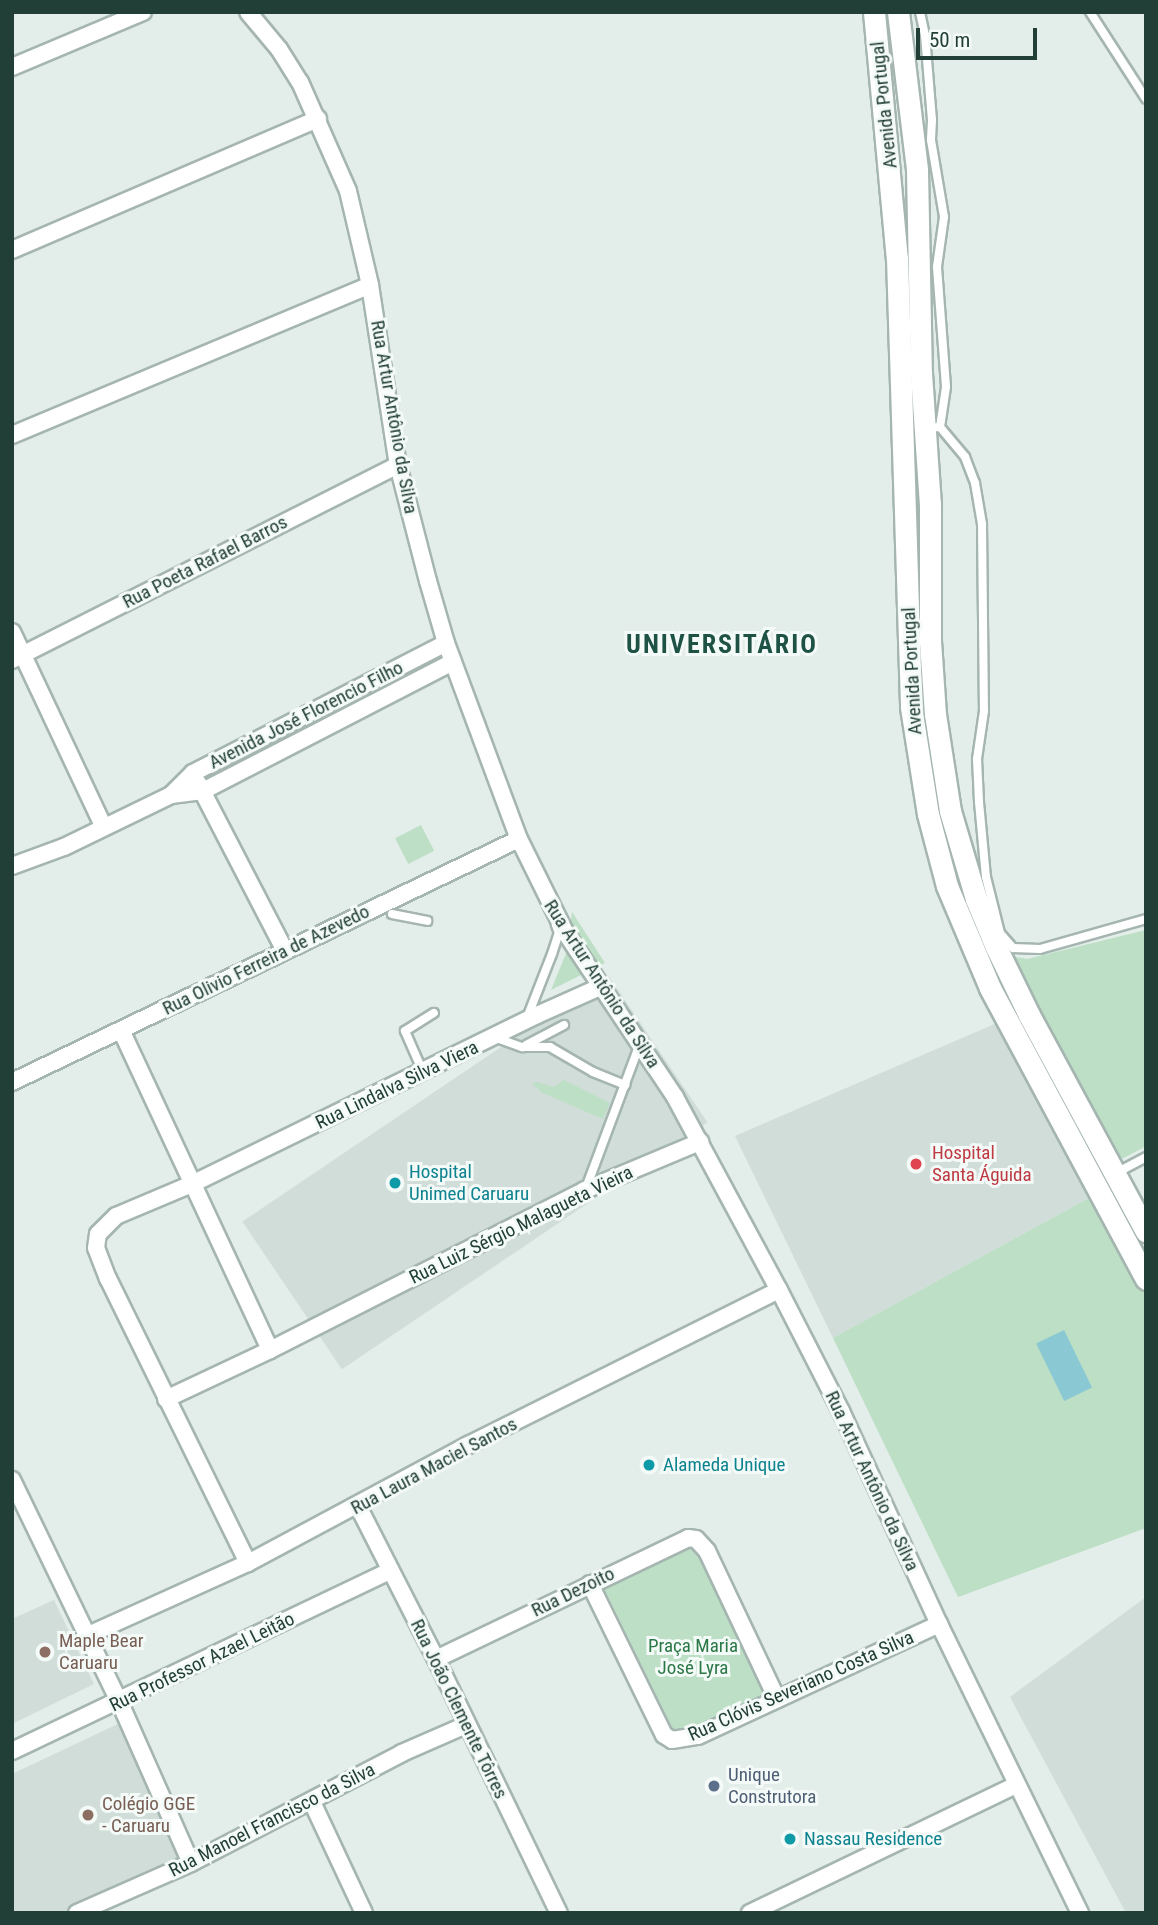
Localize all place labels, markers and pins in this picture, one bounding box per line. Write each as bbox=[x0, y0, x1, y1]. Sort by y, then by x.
place label: Hospital Santa Águida bbox=[932, 1142, 1032, 1186]
marker: Hospital Santa Águida bbox=[906, 1154, 926, 1174]
place label: Hospital Unimed Caruaru bbox=[409, 1161, 529, 1205]
marker: Hospital Unimed Caruaru bbox=[387, 1175, 403, 1191]
place label: Alameda Unique bbox=[663, 1454, 785, 1476]
marker: Alameda Unique bbox=[641, 1457, 657, 1473]
place label: Maple Bear Caruaru bbox=[59, 1630, 144, 1674]
marker: Maple Bear Caruaru bbox=[37, 1644, 53, 1660]
place label: Unique Construtora bbox=[728, 1764, 816, 1808]
marker: Unique Construtora bbox=[706, 1778, 722, 1794]
place label: Colégio GGE - Caruaru bbox=[102, 1793, 195, 1837]
marker: Colégio GGE - Caruaru bbox=[80, 1807, 96, 1823]
place label: Nassau Residence bbox=[804, 1828, 942, 1850]
marker: Nassau Residence bbox=[782, 1831, 798, 1847]

